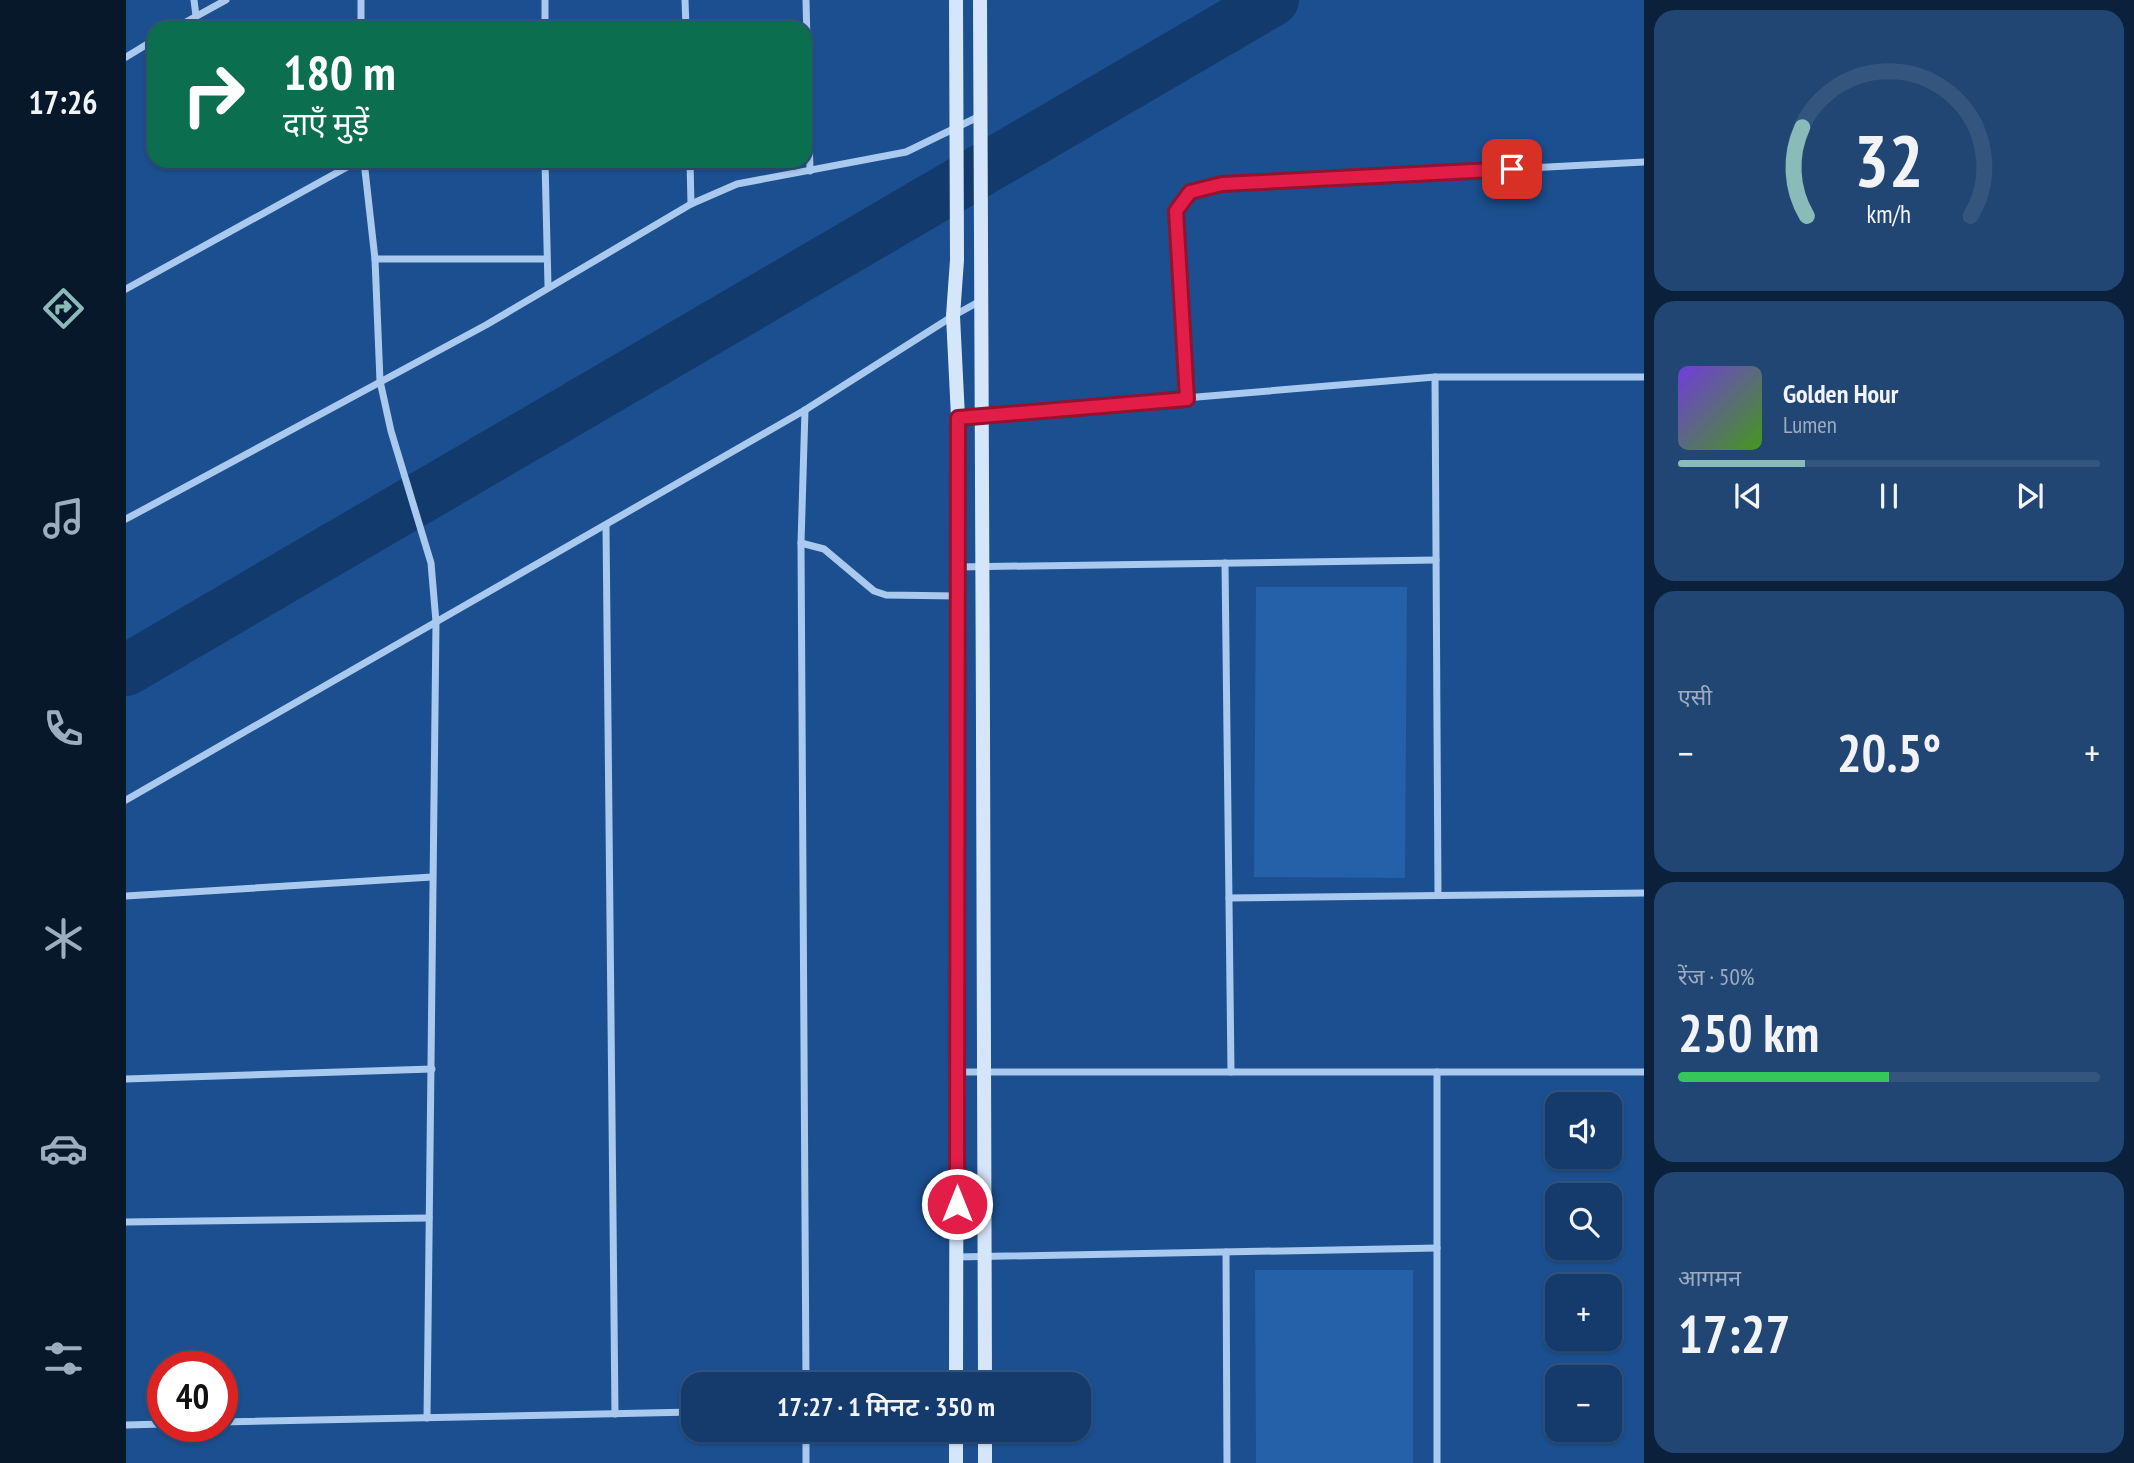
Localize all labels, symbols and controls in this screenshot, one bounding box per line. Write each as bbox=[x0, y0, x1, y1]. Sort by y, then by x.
text: 180 m bbox=[283, 40, 396, 104]
icon: right bbox=[168, 49, 259, 140]
text: 17:26 bbox=[28, 81, 98, 123]
text: दाएँ मुड़ें bbox=[283, 102, 369, 144]
text: 32 bbox=[1854, 113, 1924, 207]
pin bbox=[1482, 139, 1542, 199]
icon: arrive bbox=[1493, 150, 1531, 188]
text: km/h bbox=[1867, 198, 1911, 230]
icon: directions bbox=[39, 284, 88, 333]
text: Golden Hour bbox=[1783, 377, 1898, 410]
text: Lumen bbox=[1783, 410, 1837, 439]
icon: previous bbox=[1729, 477, 1767, 515]
icon: pause bbox=[1870, 477, 1908, 515]
icon: next bbox=[2011, 477, 2049, 515]
icon: music bbox=[39, 494, 88, 543]
text: एसी bbox=[1678, 682, 1712, 711]
icon: phone bbox=[39, 704, 88, 753]
text: 20.5° bbox=[1837, 719, 1941, 786]
text: − bbox=[1678, 728, 1694, 777]
text: + bbox=[2084, 728, 2100, 777]
icon: climate bbox=[39, 914, 88, 963]
text: रेंज · 50% bbox=[1678, 962, 1754, 991]
text: 250 km bbox=[1678, 999, 1819, 1066]
map controls bbox=[1545, 1092, 1622, 1442]
button: sound bbox=[1545, 1092, 1622, 1169]
icon: car bbox=[39, 1124, 88, 1173]
position arrow bbox=[920, 1167, 994, 1241]
button: search bbox=[1545, 1183, 1622, 1260]
text: आगमन bbox=[1678, 1263, 1741, 1292]
button: + bbox=[1545, 1274, 1622, 1351]
text: 17:27 bbox=[1678, 1300, 1790, 1367]
icon: filters bbox=[39, 1334, 88, 1383]
speed limit sign: 40 bbox=[147, 1351, 238, 1442]
button: − bbox=[1545, 1365, 1622, 1442]
text: 17:27 · 1 मिनट · 350 m bbox=[777, 1390, 995, 1423]

